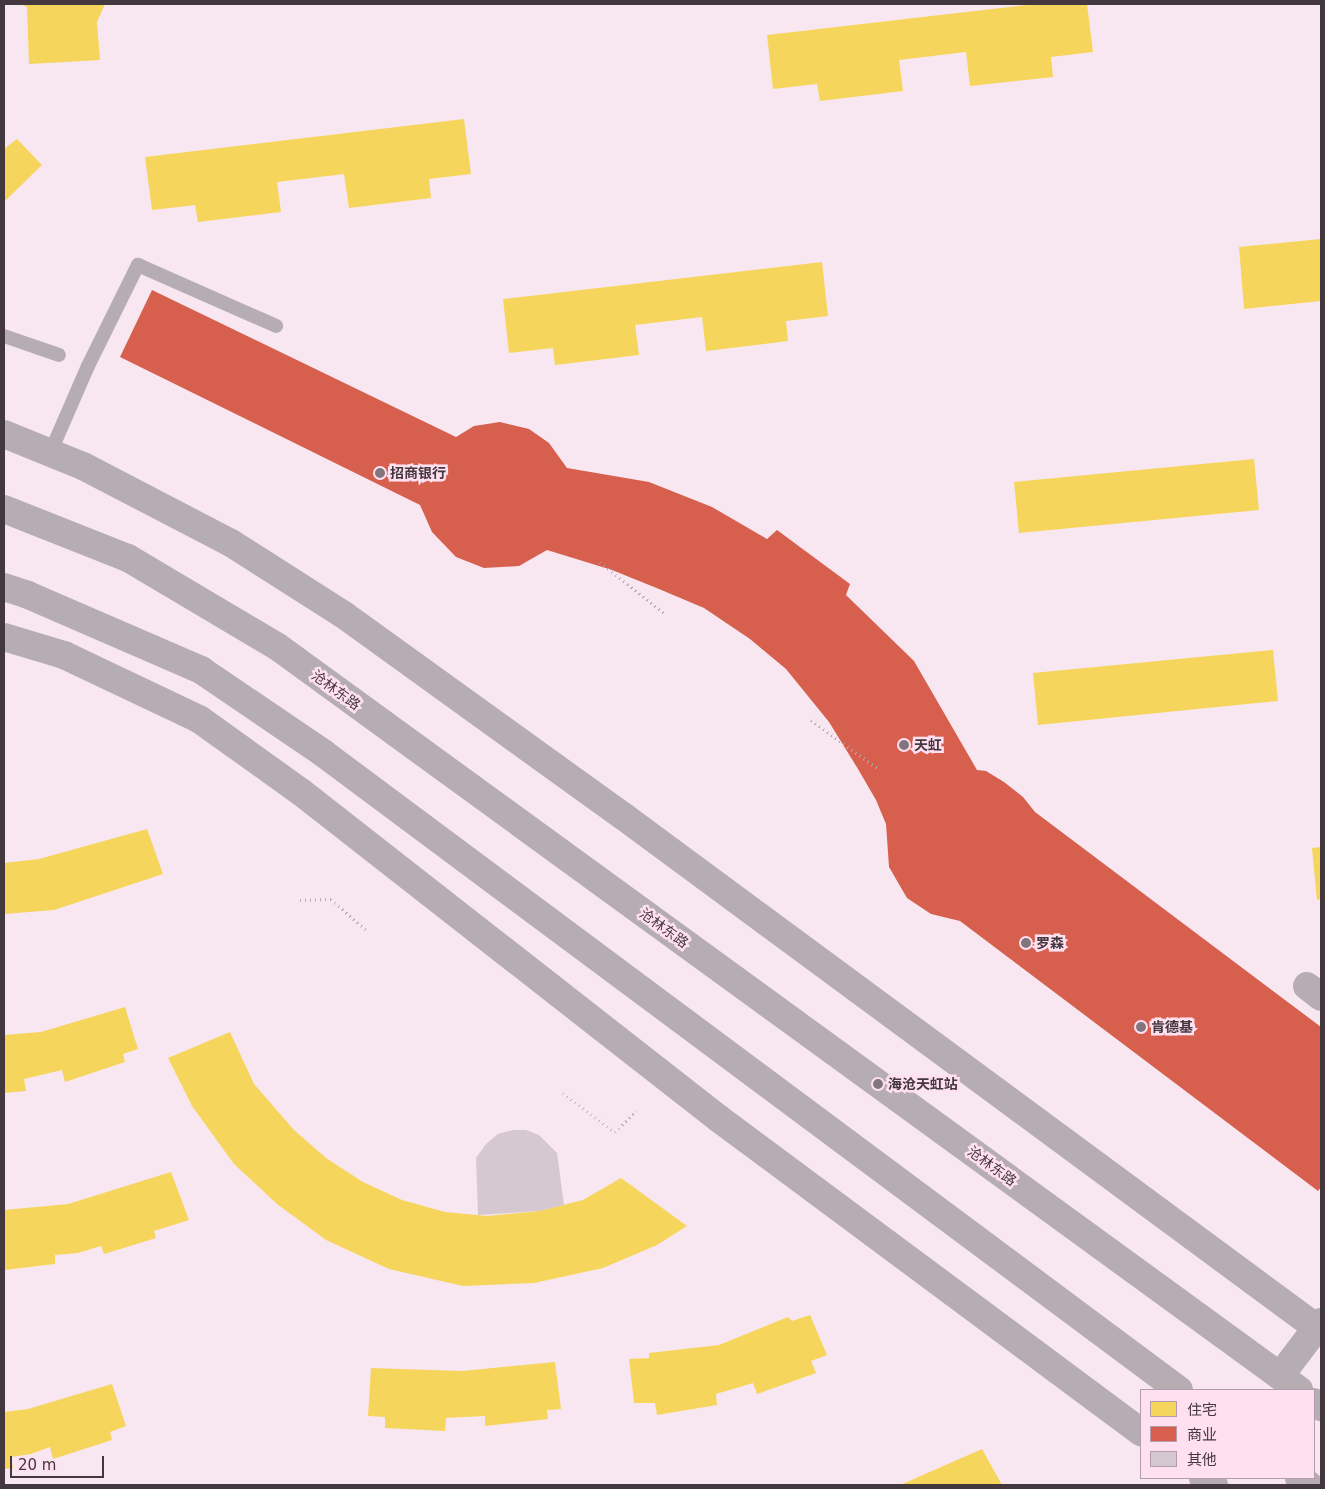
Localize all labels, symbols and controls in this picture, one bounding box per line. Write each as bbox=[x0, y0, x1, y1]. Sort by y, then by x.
place label: 招商银行 bbox=[390, 465, 446, 481]
marker: 招商银行 bbox=[374, 467, 386, 479]
street label: 沧林东路 bbox=[308, 667, 364, 713]
place label: 天虹 bbox=[914, 737, 942, 753]
marker: 天虹 bbox=[898, 739, 910, 751]
street label: 沧林东路 bbox=[636, 905, 692, 951]
place label: 罗森 bbox=[1036, 935, 1064, 951]
marker: 罗森 bbox=[1020, 937, 1032, 949]
place label: 肯德基 bbox=[1151, 1019, 1193, 1035]
marker: 肯德基 bbox=[1135, 1021, 1147, 1033]
place label: 海沧天虹站 bbox=[888, 1076, 958, 1092]
marker: 海沧天虹站 bbox=[872, 1078, 884, 1090]
street label: 沧林东路 bbox=[964, 1143, 1020, 1189]
legend bbox=[1140, 1389, 1315, 1479]
text: 住宅 bbox=[1187, 1401, 1217, 1419]
text: 商业 bbox=[1187, 1426, 1217, 1444]
scale bar bbox=[12, 1446, 106, 1478]
text: 其他 bbox=[1187, 1451, 1217, 1469]
text: 20 m bbox=[18, 1456, 56, 1474]

